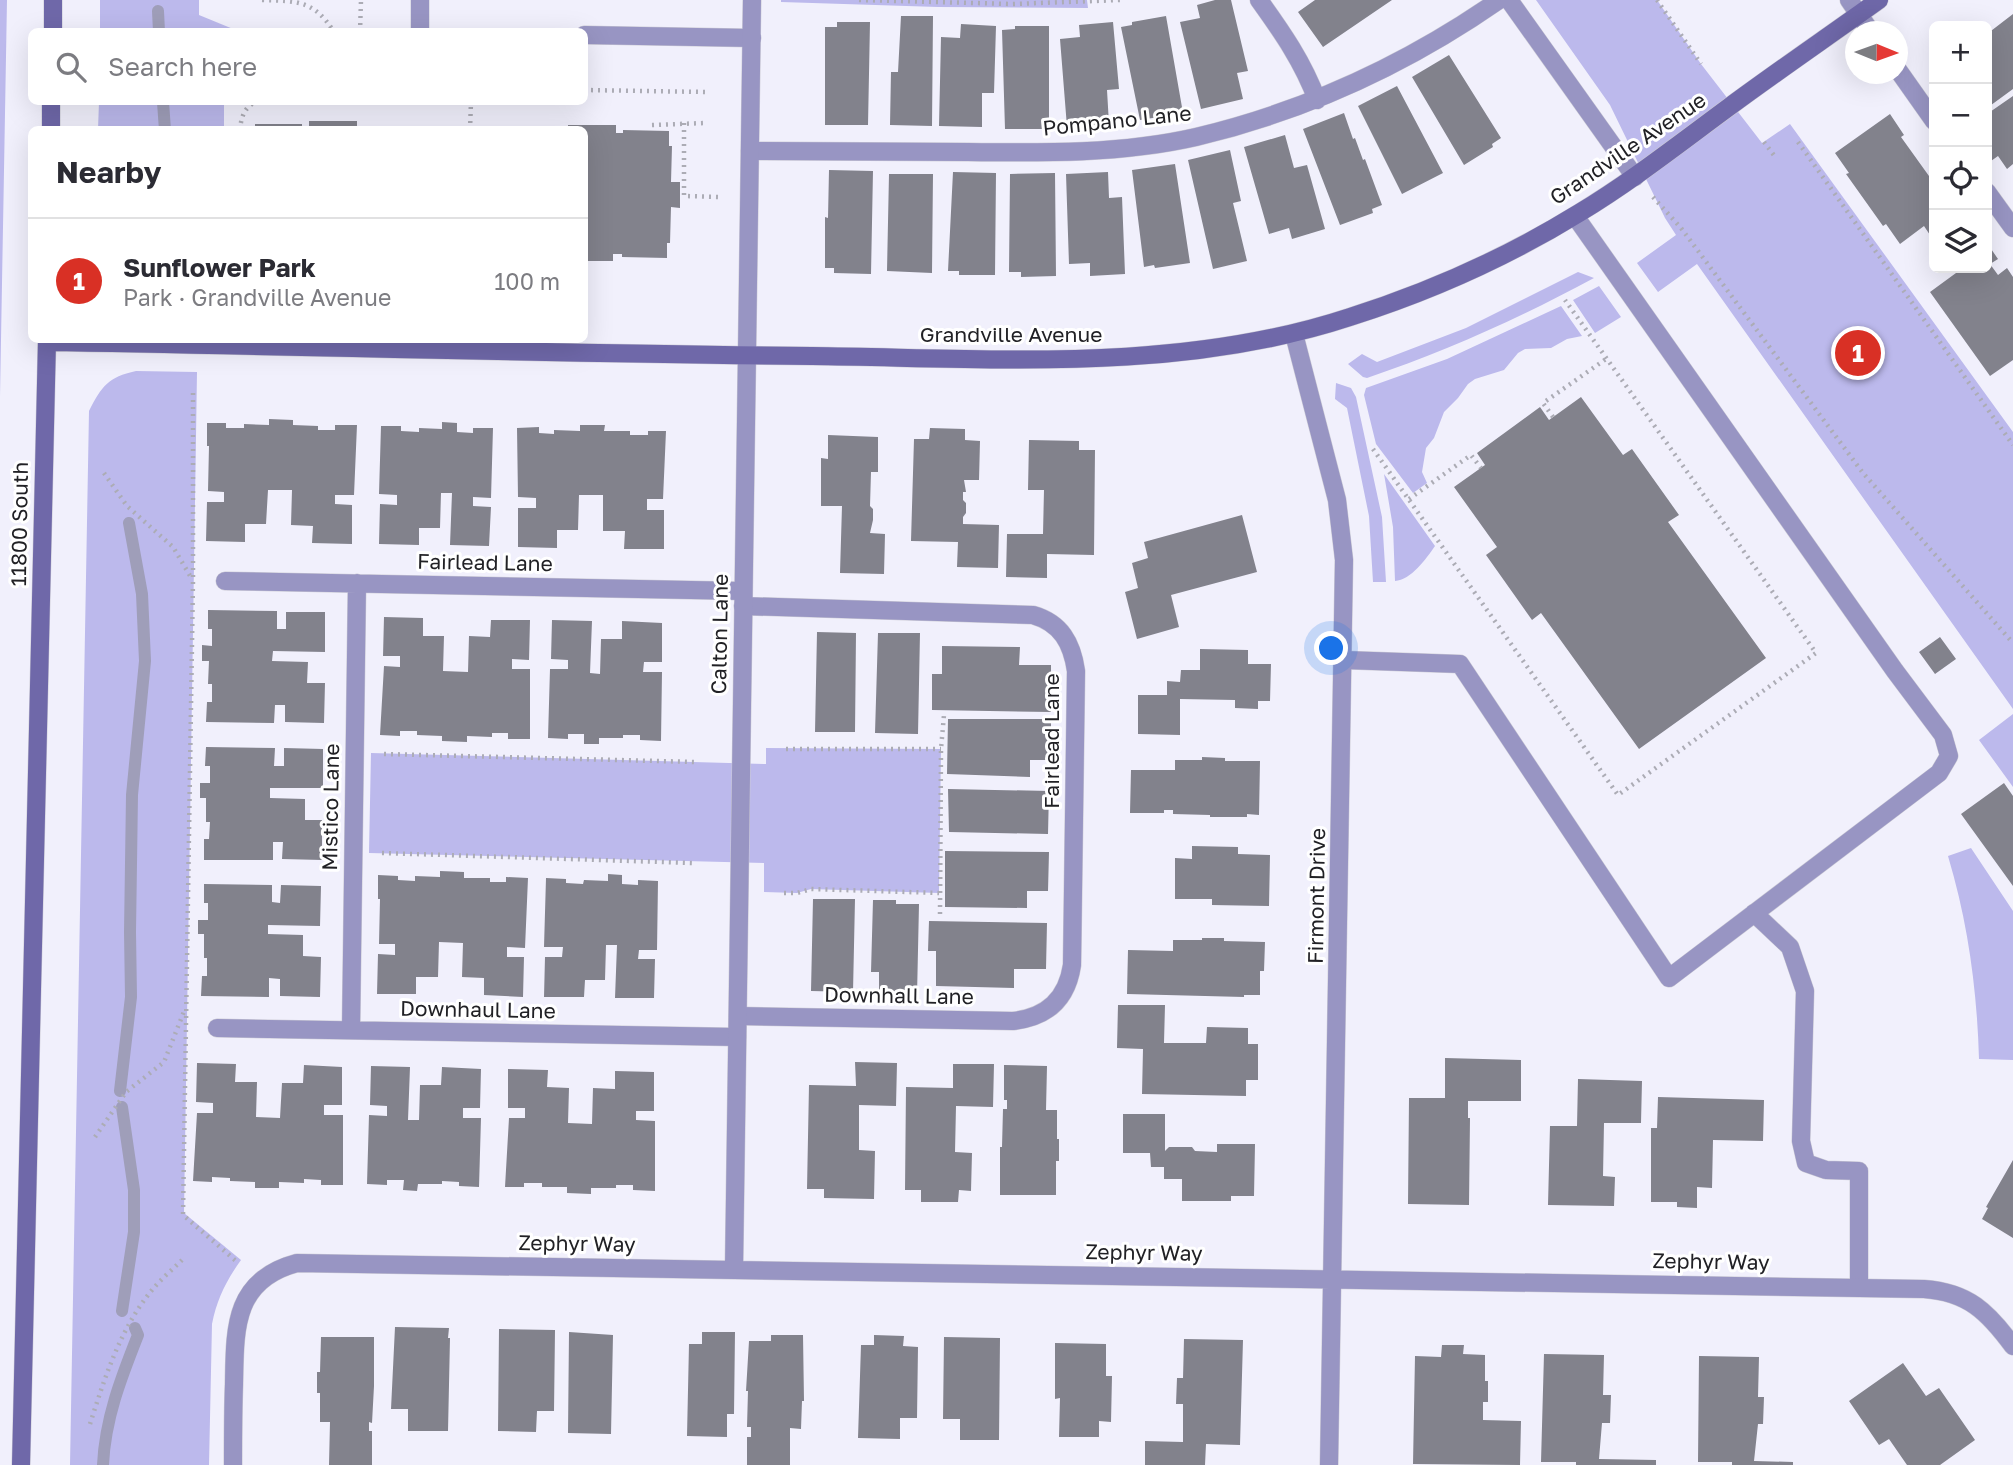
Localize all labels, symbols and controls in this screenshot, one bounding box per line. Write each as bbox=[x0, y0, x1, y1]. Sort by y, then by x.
north arrow bbox=[1845, 21, 1908, 84]
map controls bbox=[1929, 21, 1992, 273]
button: + bbox=[1929, 21, 1992, 84]
search box bbox=[28, 28, 588, 105]
icon: search bbox=[52, 48, 90, 86]
text: Search here bbox=[108, 51, 257, 82]
button: − bbox=[1929, 84, 1992, 147]
street label: Grandville Avenue bbox=[1544, 86, 1710, 210]
street label: Pompano Lane bbox=[1041, 99, 1193, 141]
button: locate bbox=[1929, 147, 1992, 210]
text: Nearby bbox=[56, 154, 161, 190]
button: layers bbox=[1929, 210, 1992, 273]
text: Sunflower Park bbox=[123, 252, 316, 283]
text: 1 bbox=[73, 267, 85, 295]
text: 100 m bbox=[494, 267, 560, 295]
text: Park · Grandville Avenue bbox=[123, 283, 391, 311]
street label: Grandville Avenue bbox=[920, 321, 1102, 347]
pin: 1 bbox=[1835, 327, 1881, 379]
street label: 11800 South bbox=[5, 461, 33, 586]
street label: Fairlead Lane bbox=[417, 548, 553, 576]
street label: Calton Lane bbox=[705, 573, 733, 695]
your location bbox=[1314, 631, 1348, 665]
street label: Fairlead Lane bbox=[1038, 673, 1064, 809]
street label: Mistico Lane bbox=[316, 743, 344, 871]
street label: Firmont Drive bbox=[1302, 828, 1330, 964]
street label: Downhall Lane bbox=[824, 981, 974, 1009]
street label: Downhaul Lane bbox=[400, 995, 556, 1023]
street label: Zephyr Way bbox=[518, 1229, 636, 1257]
street label: Zephyr Way bbox=[1085, 1238, 1203, 1266]
street label: Zephyr Way bbox=[1652, 1247, 1770, 1275]

